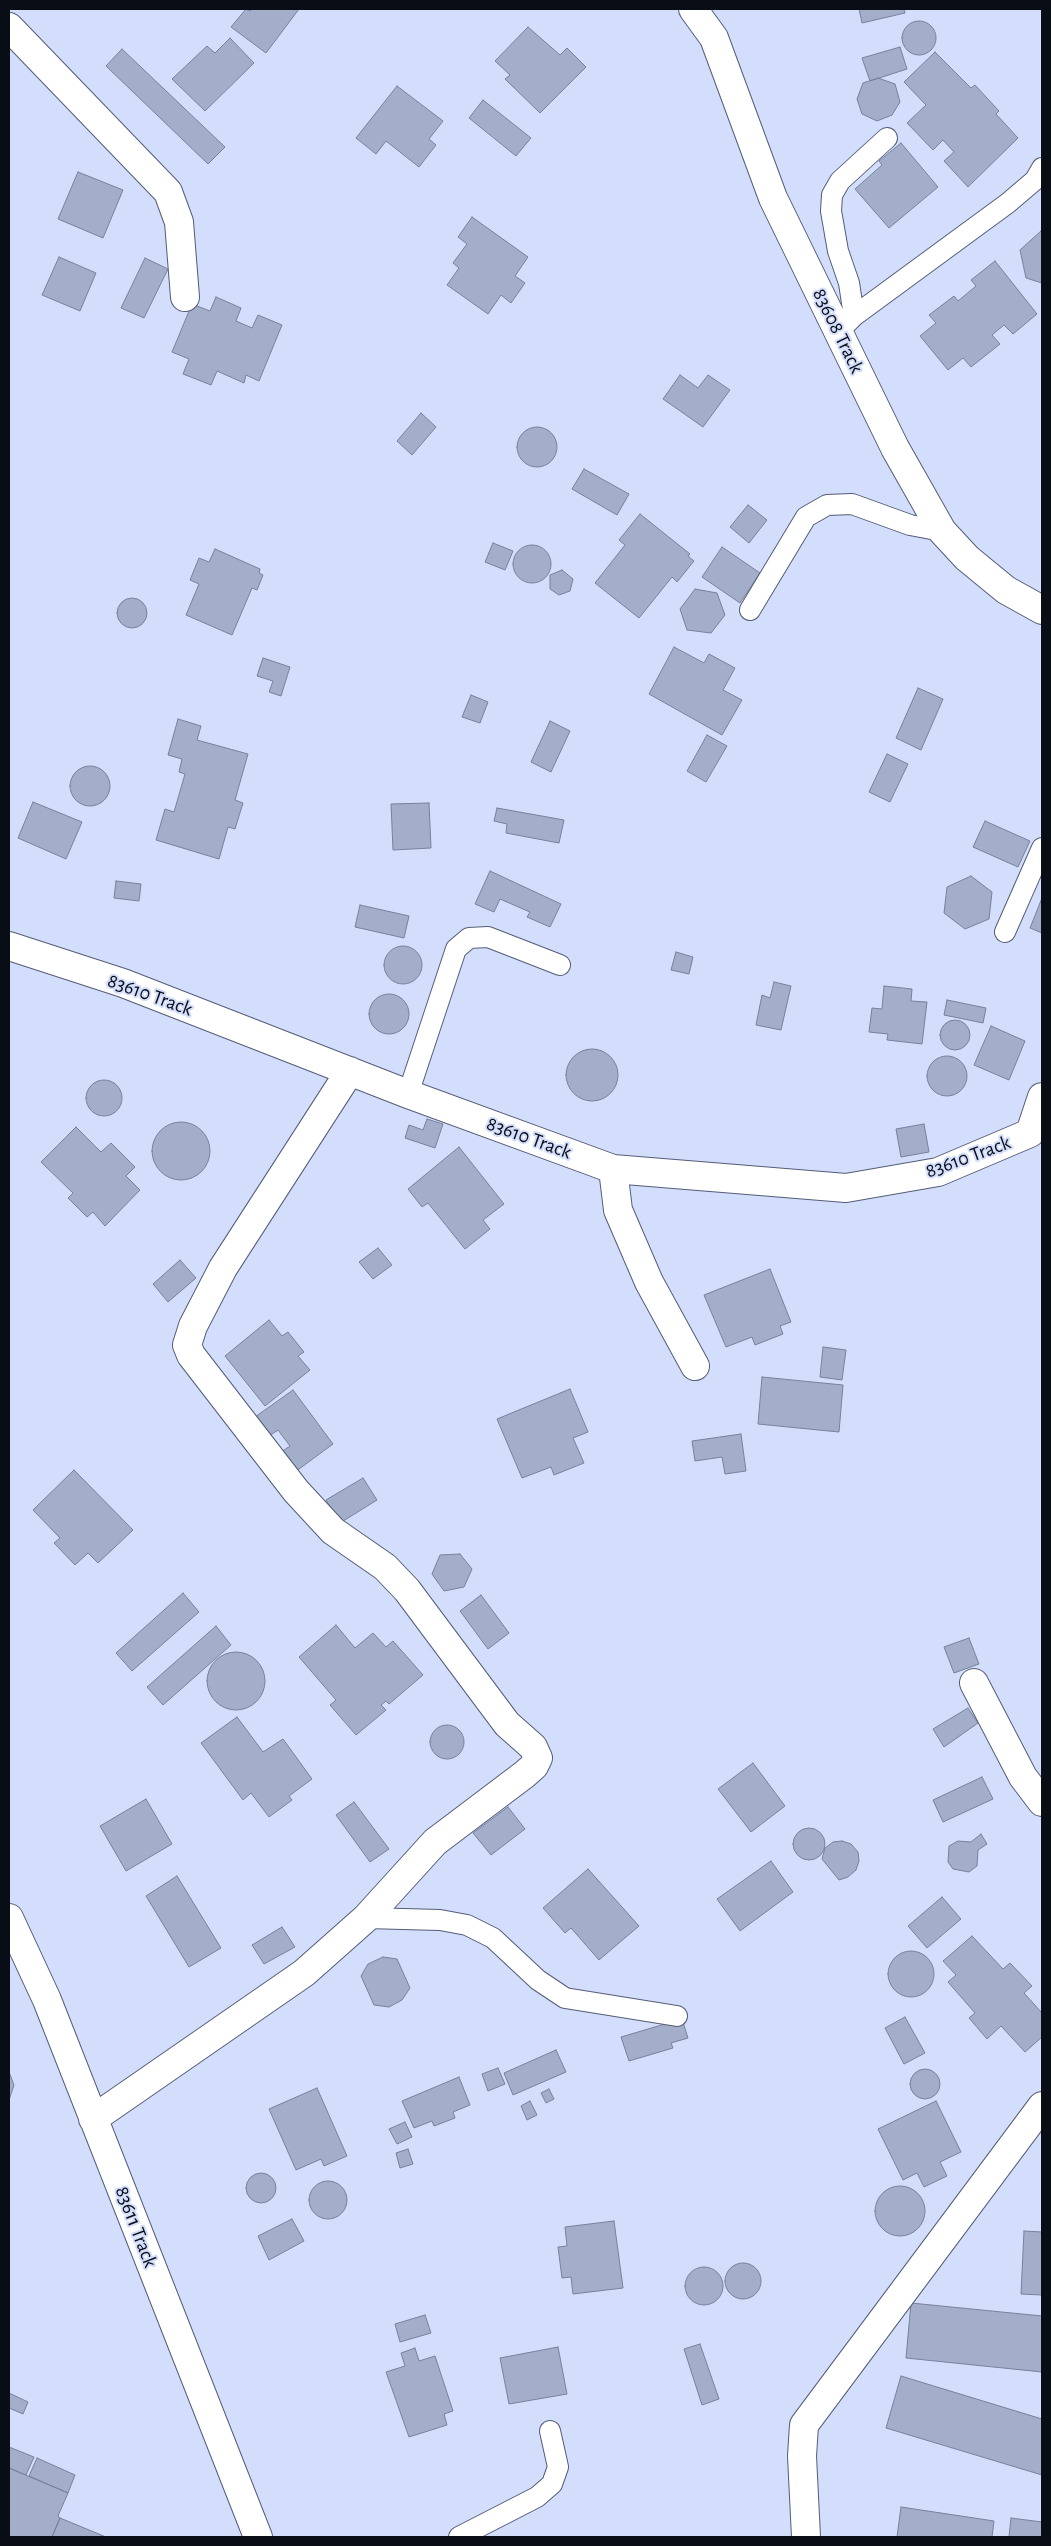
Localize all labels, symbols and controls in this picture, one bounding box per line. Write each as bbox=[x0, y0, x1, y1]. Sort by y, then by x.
street label: 83608 Track bbox=[807, 285, 869, 377]
street label: 83610 Track bbox=[104, 969, 196, 1021]
street label: 83610 Track bbox=[483, 1112, 575, 1164]
street label: 83610 Track bbox=[922, 1131, 1014, 1183]
street label: 83611 Track bbox=[110, 2183, 162, 2271]

